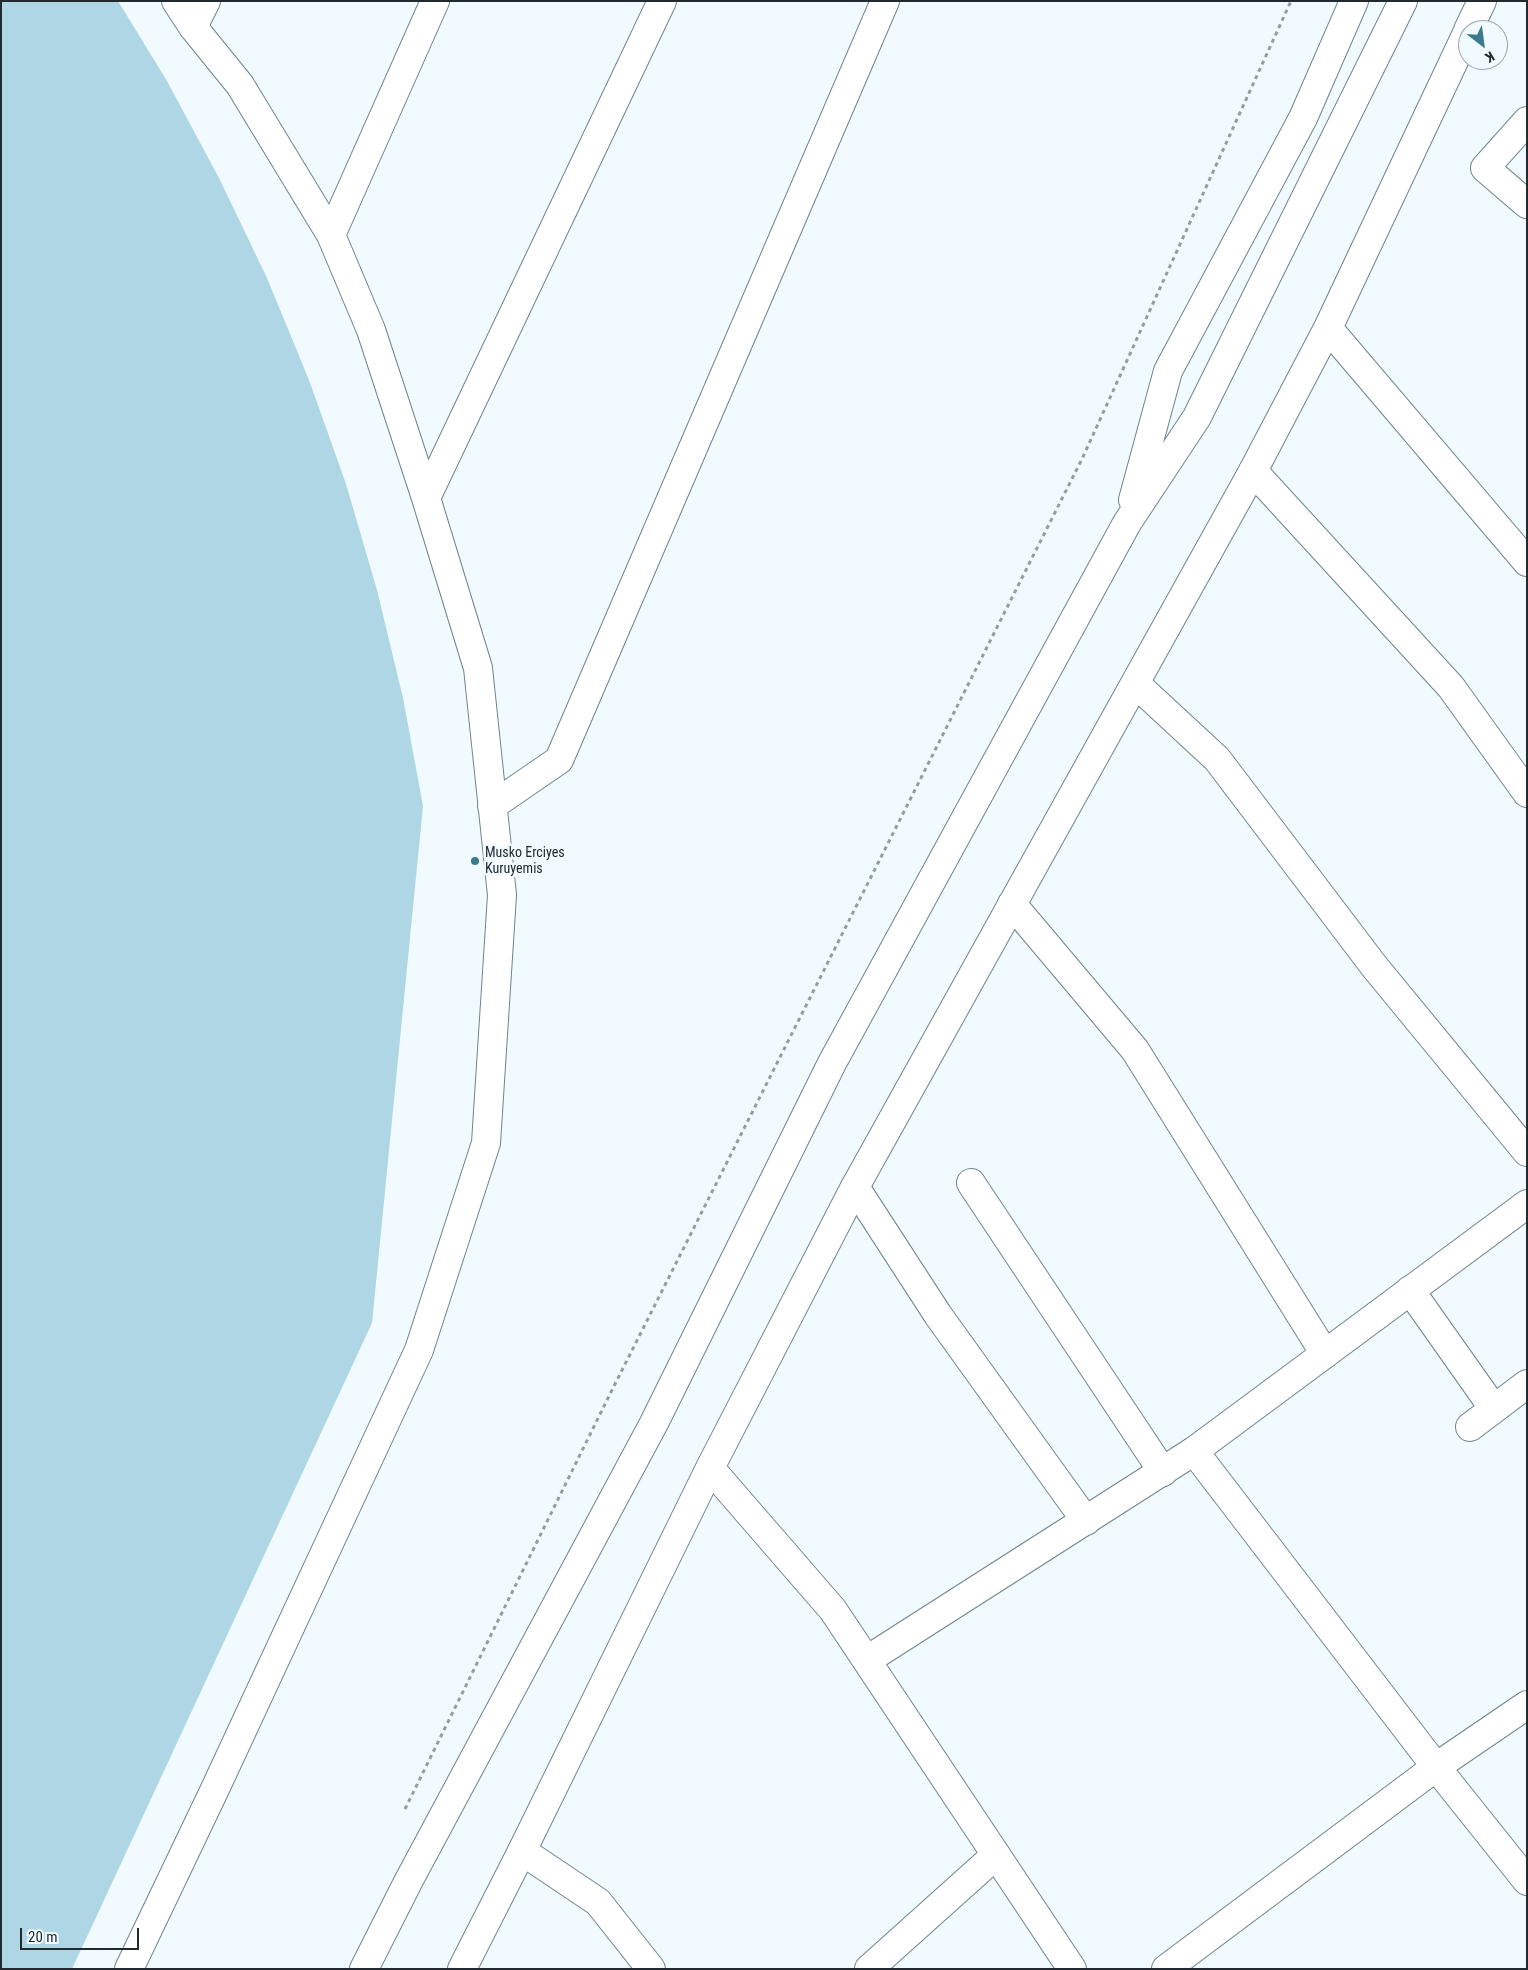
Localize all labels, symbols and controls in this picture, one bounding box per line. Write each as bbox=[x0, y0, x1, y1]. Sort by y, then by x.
north arrow bbox=[1458, 20, 1508, 70]
text: K bbox=[1483, 48, 1497, 66]
place label: Musko Erciyes Kuruyemis bbox=[485, 845, 565, 878]
marker: Musko Erciyes Kuruyemis bbox=[469, 855, 481, 867]
scale bar bbox=[22, 1918, 141, 1950]
text: 20 m bbox=[28, 1928, 58, 1946]

